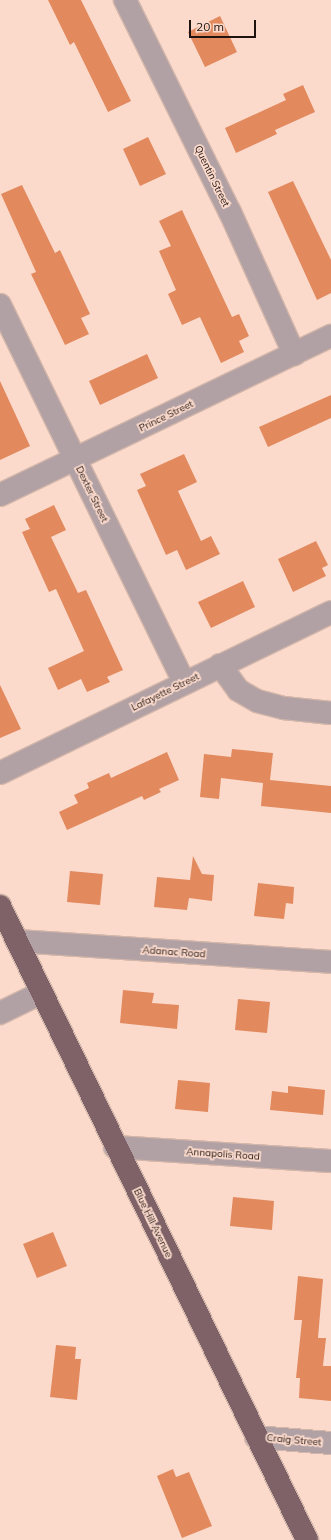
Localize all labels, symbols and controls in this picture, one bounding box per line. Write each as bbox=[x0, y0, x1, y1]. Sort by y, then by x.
scale bar bbox=[191, 12, 258, 38]
text: 20 m bbox=[196, 19, 224, 34]
street label: Quentin Street bbox=[192, 143, 232, 209]
street label: Prince Street bbox=[137, 398, 195, 434]
street label: Dexter Street bbox=[73, 464, 111, 524]
street label: Lafayette Street bbox=[129, 670, 201, 714]
street label: Adanac Road bbox=[142, 944, 206, 960]
street label: Annapolis Road bbox=[186, 1145, 260, 1163]
street label: Blue Hill Avenue bbox=[131, 1187, 175, 1259]
street label: Craig Street bbox=[266, 1432, 322, 1448]

